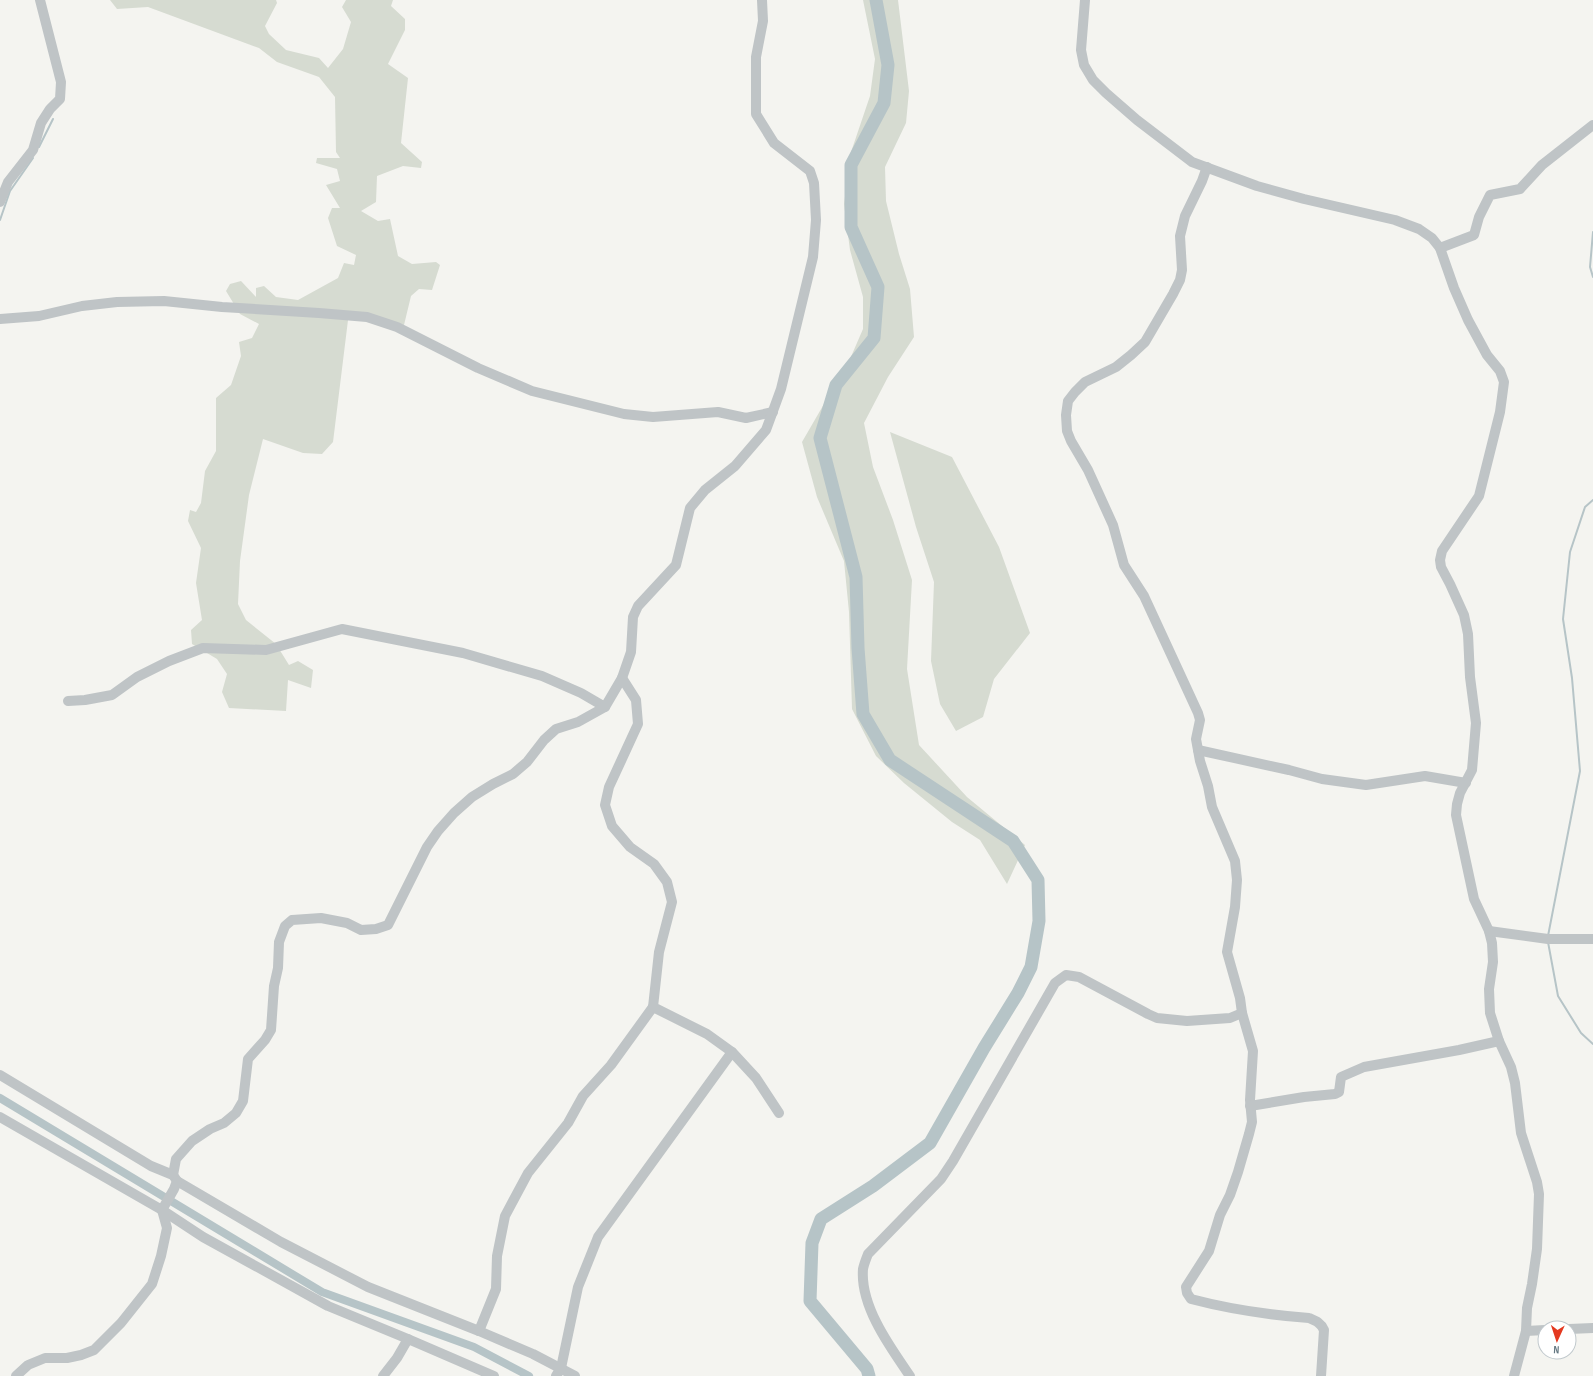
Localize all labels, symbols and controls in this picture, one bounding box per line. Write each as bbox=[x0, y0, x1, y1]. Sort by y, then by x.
north arrow bbox=[1537, 1320, 1577, 1360]
text: N bbox=[1553, 1343, 1560, 1356]

